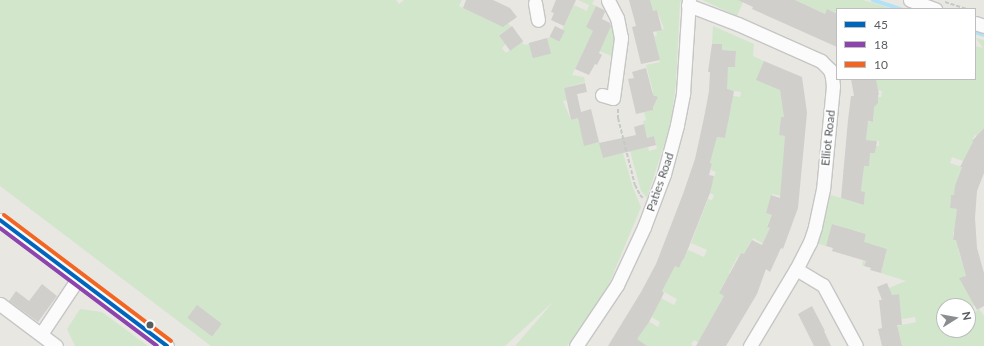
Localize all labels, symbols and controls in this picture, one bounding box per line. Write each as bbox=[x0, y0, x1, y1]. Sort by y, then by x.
legend bbox=[836, 8, 976, 80]
text: 45 bbox=[874, 17, 888, 32]
text: 18 bbox=[874, 37, 888, 52]
text: 10 bbox=[874, 57, 888, 72]
street label: Elliot Road bbox=[818, 109, 838, 167]
street label: Paties Road bbox=[643, 151, 677, 213]
north arrow bbox=[936, 298, 976, 338]
text: N bbox=[960, 310, 974, 321]
unlabelled marker bbox=[145, 320, 155, 330]

